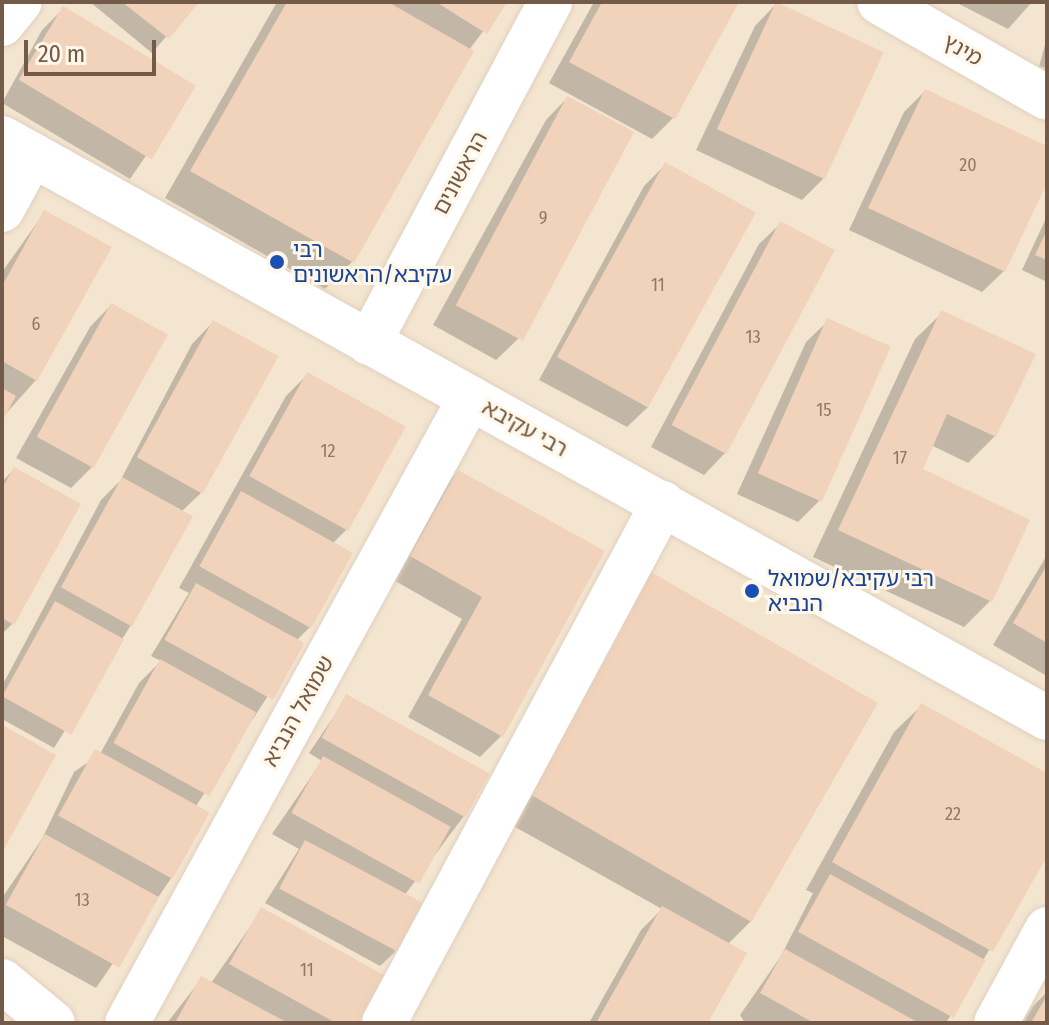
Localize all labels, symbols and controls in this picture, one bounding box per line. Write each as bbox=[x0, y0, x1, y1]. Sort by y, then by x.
scale bar bbox=[28, 24, 160, 74]
street label: מינץ bbox=[939, 28, 987, 72]
text: 20 m bbox=[38, 40, 85, 68]
street label: הראשונים bbox=[427, 127, 493, 219]
house number: 20 bbox=[959, 154, 977, 176]
house number: 9 bbox=[539, 207, 547, 229]
place label: רבי עקיבא/הראשונים bbox=[293, 236, 452, 288]
marker: רבי עקיבא/הראשונים bbox=[268, 253, 286, 271]
house number: 11 bbox=[651, 274, 665, 296]
house number: 6 bbox=[32, 313, 40, 335]
house number: 13 bbox=[745, 326, 761, 348]
street label: רבי עקיבא bbox=[478, 394, 572, 462]
house number: 15 bbox=[816, 399, 832, 421]
house number: 12 bbox=[321, 440, 335, 462]
house number: 17 bbox=[893, 447, 907, 469]
place label: רבי עקיבא/שמואל הנביא bbox=[768, 565, 934, 616]
marker: רבי עקיבא/שמואל הנביא bbox=[743, 582, 761, 600]
street label: שמואל הנביא bbox=[257, 651, 339, 771]
house number: 22 bbox=[945, 803, 961, 825]
house number: 13 bbox=[74, 889, 90, 911]
house number: 11 bbox=[300, 959, 314, 981]

